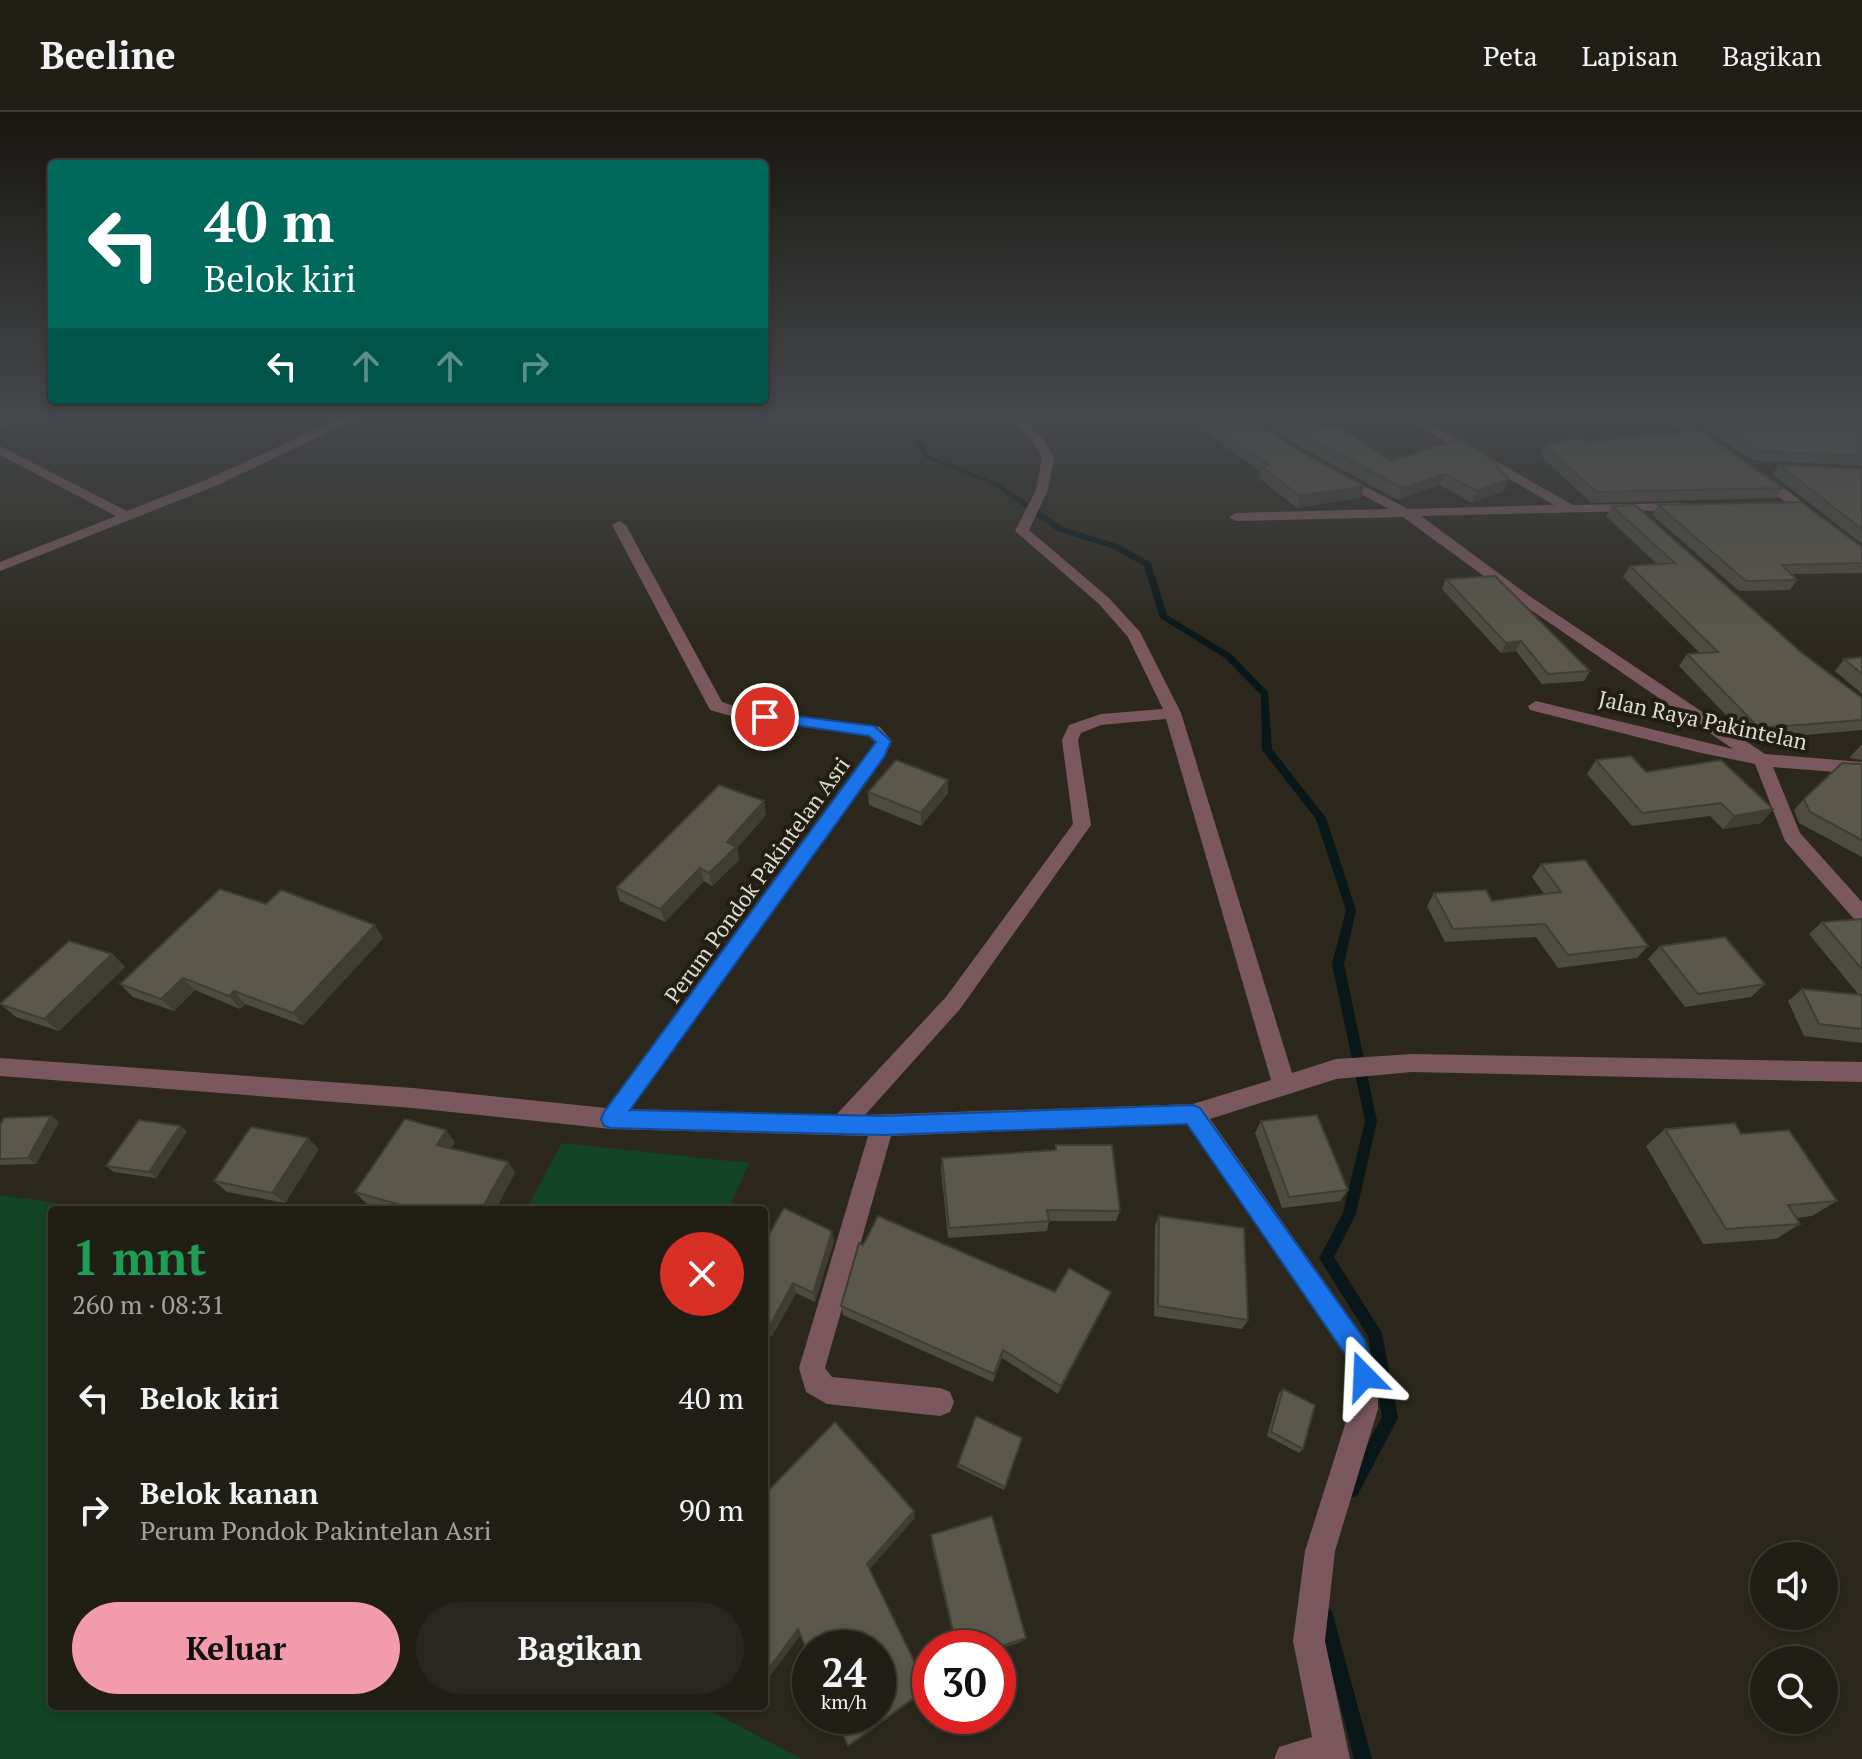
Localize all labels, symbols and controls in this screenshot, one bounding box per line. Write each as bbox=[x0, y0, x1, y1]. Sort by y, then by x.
text: Beeline bbox=[40, 30, 176, 80]
text: Peta bbox=[1483, 37, 1538, 74]
text: Lapisan bbox=[1582, 37, 1678, 74]
text: Bagikan bbox=[1722, 37, 1822, 74]
text: 40 m bbox=[204, 184, 334, 258]
icon: left bbox=[72, 192, 176, 296]
text: Belok kiri bbox=[204, 255, 356, 302]
icon: left bbox=[260, 344, 304, 388]
icon: ahead bbox=[344, 344, 388, 388]
icon: ahead bbox=[428, 344, 472, 388]
icon: right bbox=[512, 344, 556, 388]
pin bbox=[731, 683, 799, 751]
street label: Jalan Raya Pakintelan bbox=[1596, 683, 1810, 756]
icon: arrive bbox=[743, 695, 787, 739]
street label: Perum Pondok Pakintelan Asri bbox=[657, 751, 856, 1009]
text: 1 mnt bbox=[72, 1225, 207, 1289]
button: close bbox=[660, 1232, 744, 1316]
text: 260 m · 08:31 bbox=[72, 1287, 225, 1321]
position arrow bbox=[1322, 1334, 1406, 1418]
icon: left bbox=[72, 1376, 116, 1420]
text: Belok kiri bbox=[140, 1378, 279, 1418]
text: 40 m bbox=[679, 1378, 744, 1418]
text: Belok kanan bbox=[140, 1473, 319, 1513]
icon: right bbox=[72, 1488, 116, 1532]
text: 90 m bbox=[679, 1490, 744, 1530]
text: Perum Pondok Pakintelan Asri bbox=[140, 1513, 492, 1547]
map controls bbox=[1750, 1542, 1838, 1734]
button: sound bbox=[1750, 1542, 1838, 1630]
button: Keluar bbox=[72, 1602, 400, 1694]
button: Bagikan bbox=[416, 1602, 744, 1694]
speed limit sign: 30 bbox=[912, 1630, 1016, 1734]
text: 24 bbox=[821, 1645, 867, 1698]
button: search bbox=[1750, 1646, 1838, 1734]
text: km/h bbox=[821, 1688, 867, 1715]

